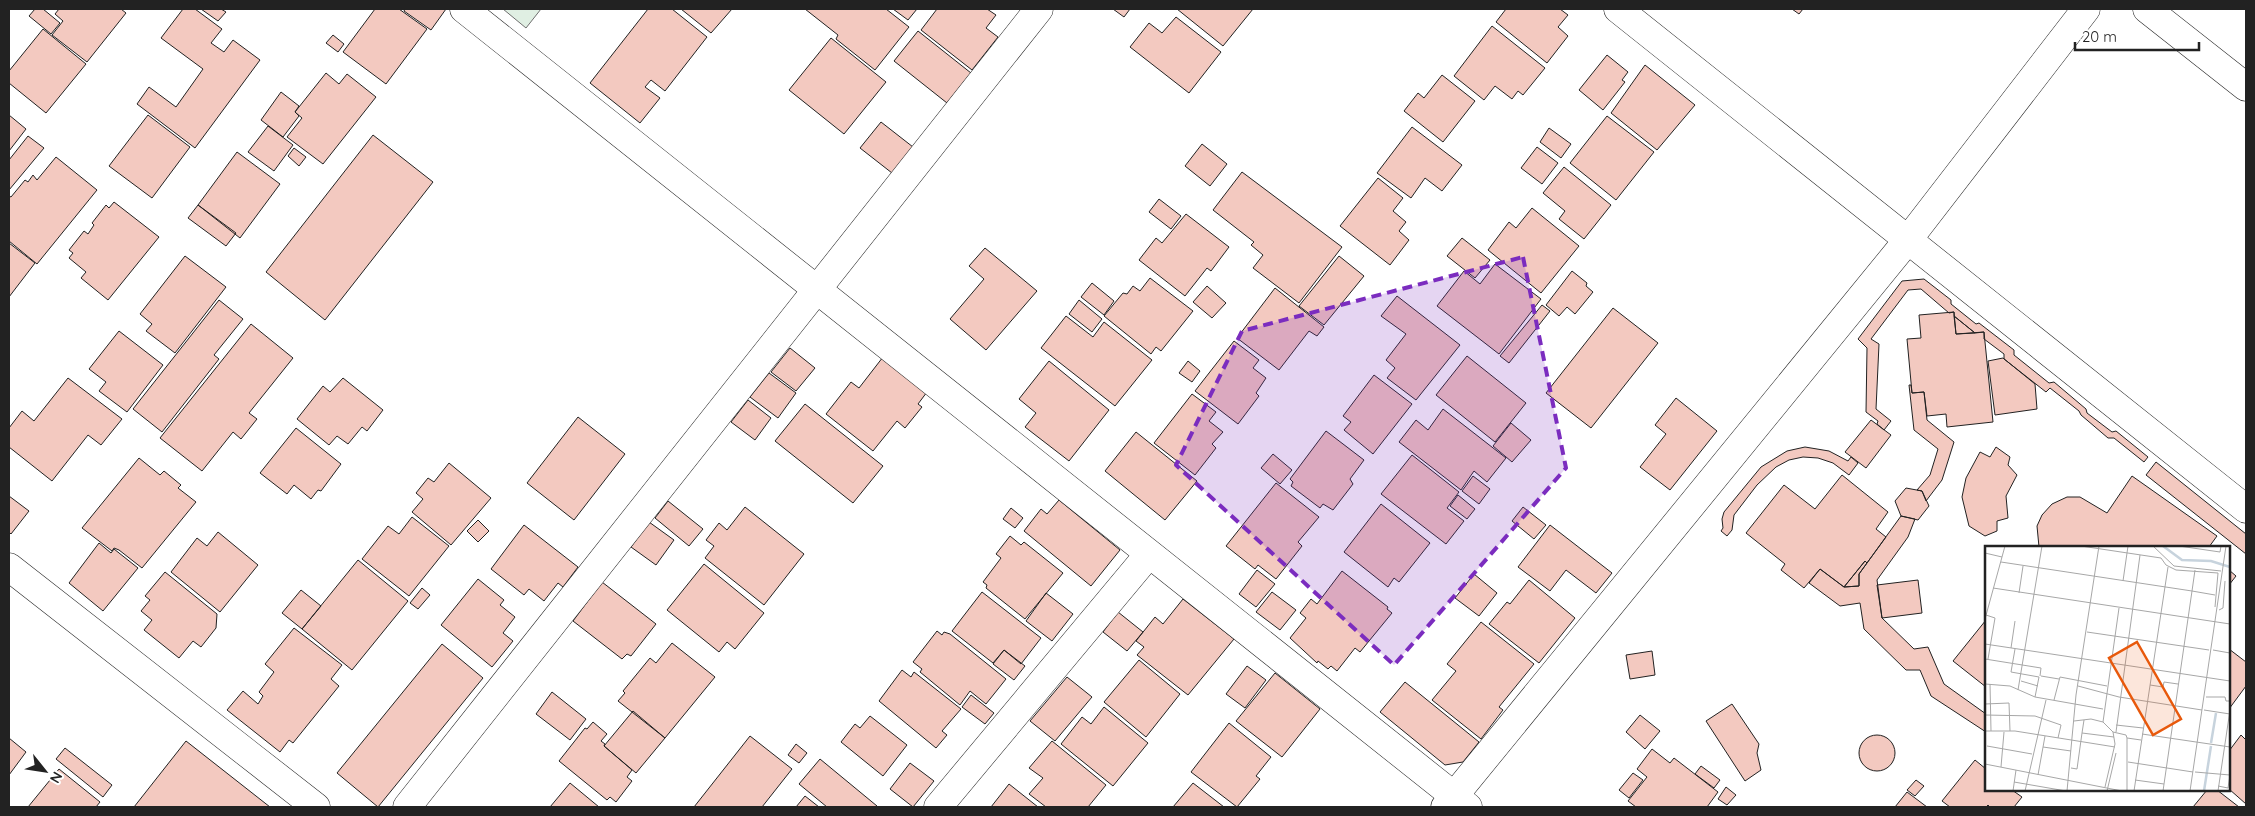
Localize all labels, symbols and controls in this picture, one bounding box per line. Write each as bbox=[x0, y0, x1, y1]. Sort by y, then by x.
scale bar bbox=[2075, 20, 2199, 52]
text: 20 m bbox=[2082, 27, 2117, 46]
inset map bbox=[1985, 546, 2230, 791]
north arrow bbox=[20, 746, 70, 796]
text: N bbox=[46, 769, 67, 786]

